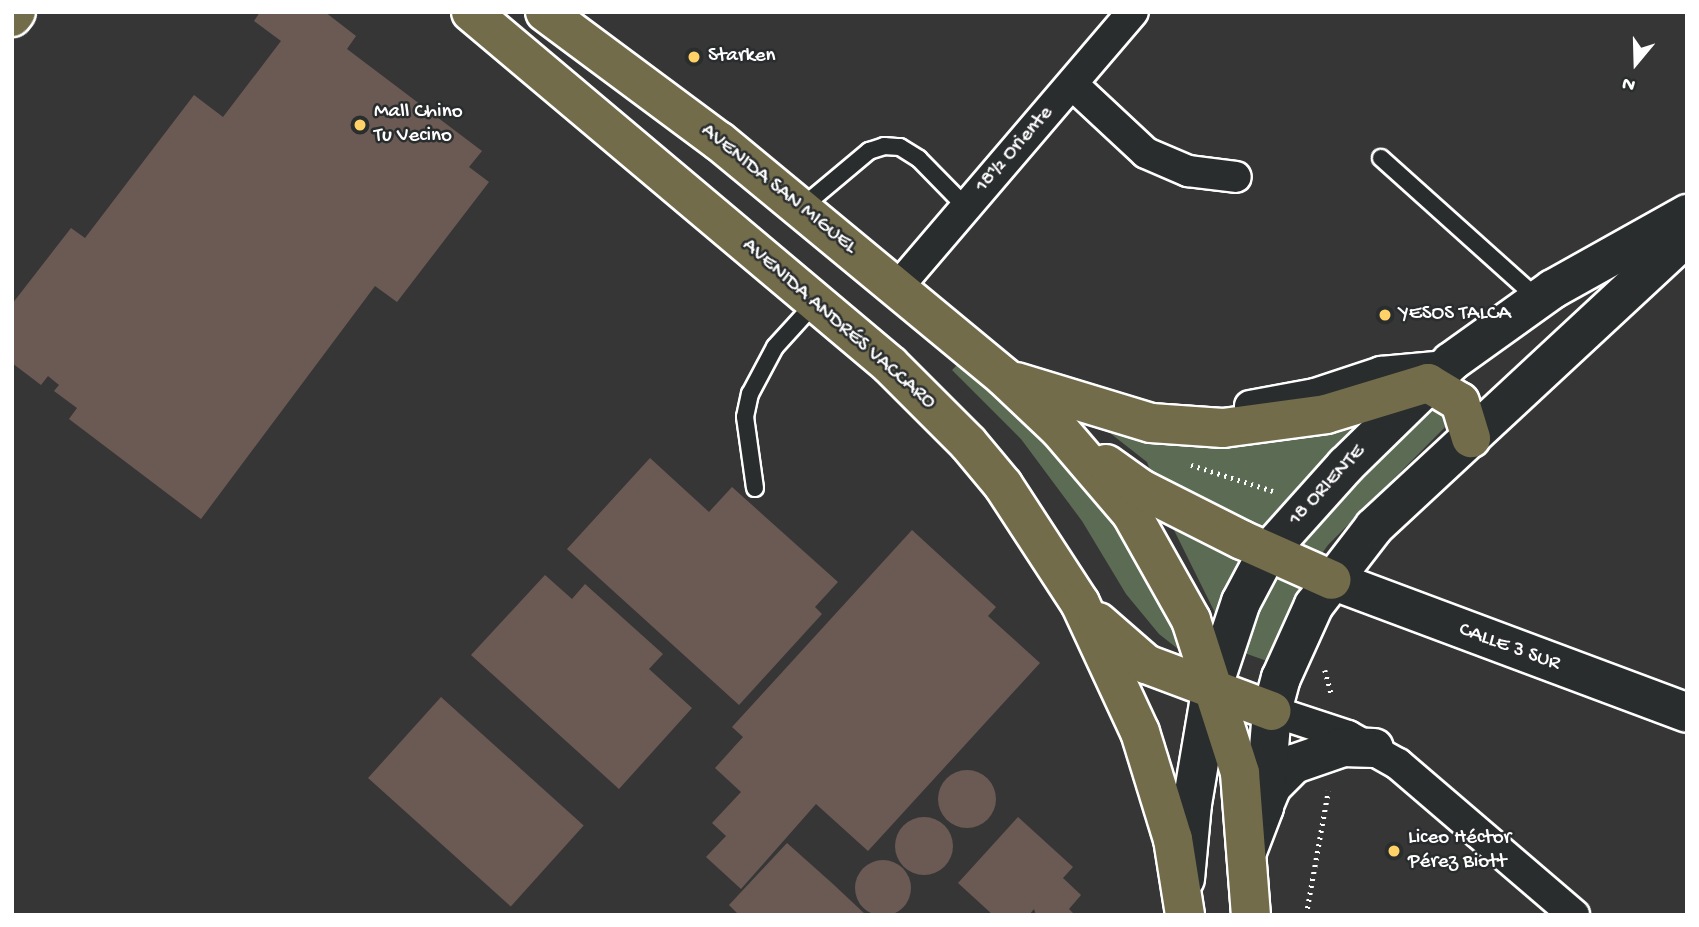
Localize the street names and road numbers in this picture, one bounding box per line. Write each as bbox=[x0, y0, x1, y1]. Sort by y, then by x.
street label: 18½ Oriente bbox=[971, 102, 1059, 198]
street label: AVENIDA SAN MIGUEL bbox=[695, 119, 861, 261]
street label: AVENIDA ANDRÉS VACCARO bbox=[736, 234, 940, 416]
street label: 18 ORIENTE bbox=[1284, 440, 1372, 532]
street label: CALLE 3 SUR bbox=[1455, 618, 1563, 678]

